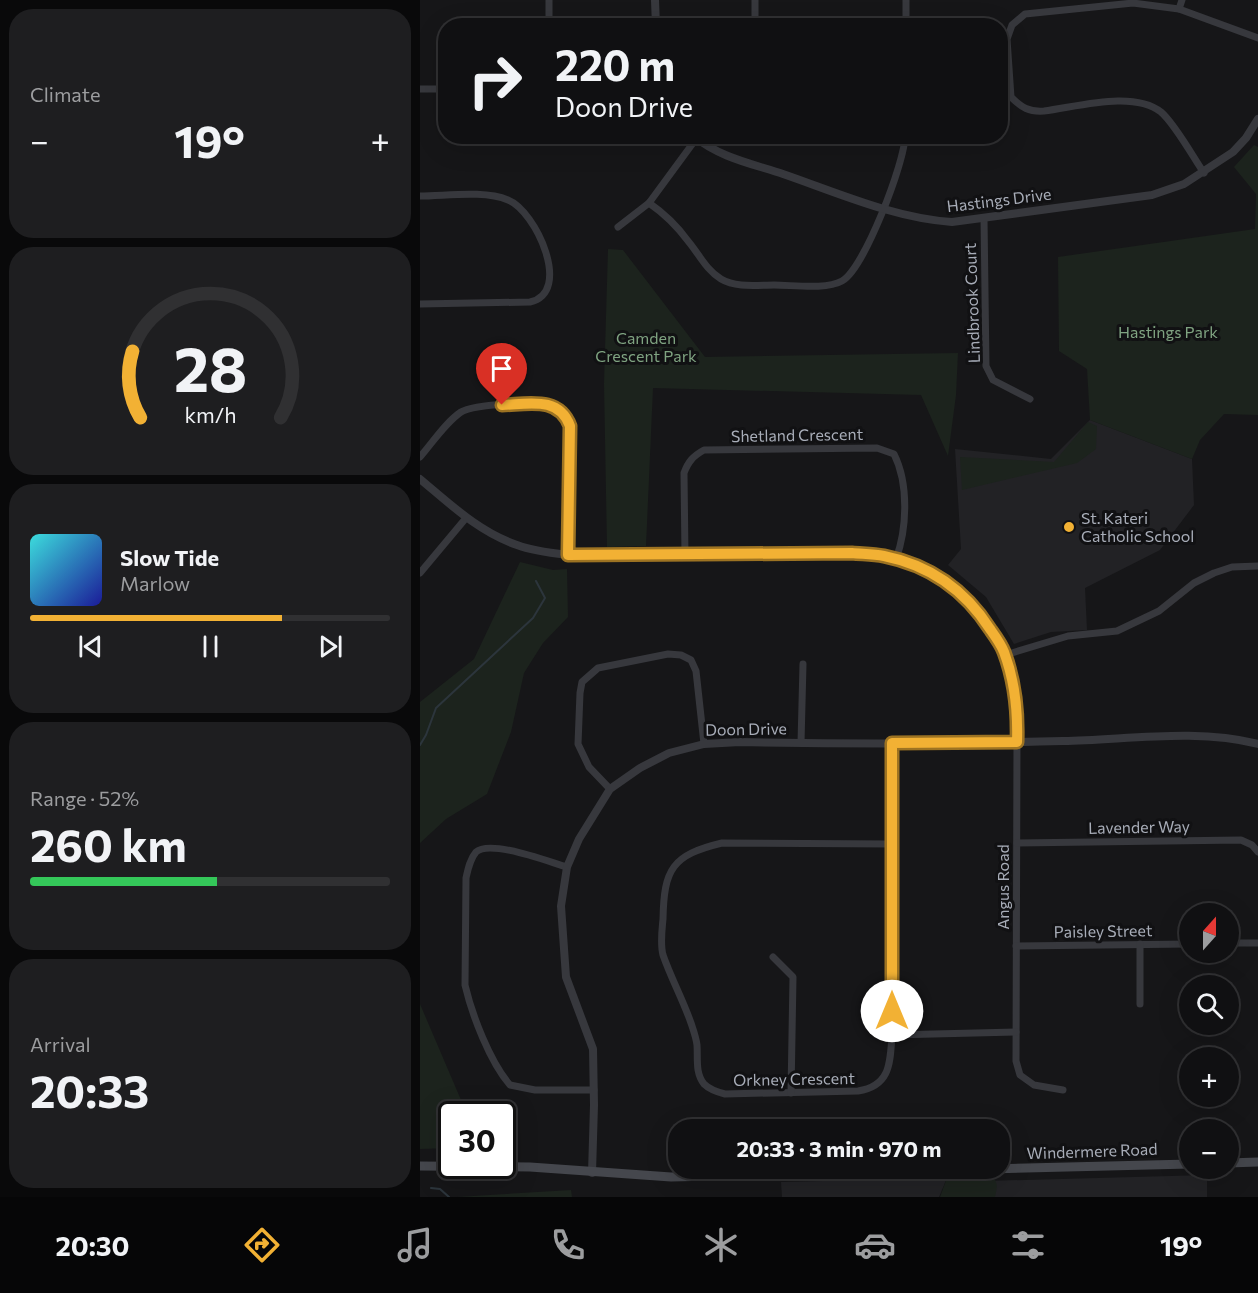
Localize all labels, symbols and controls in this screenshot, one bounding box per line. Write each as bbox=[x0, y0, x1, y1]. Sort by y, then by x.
text: 220 m bbox=[555, 38, 675, 90]
icon: right bbox=[456, 42, 534, 120]
text: Climate bbox=[30, 82, 100, 106]
text: Doon Drive bbox=[555, 90, 693, 123]
text: 19° bbox=[174, 112, 245, 167]
text: − bbox=[30, 119, 49, 160]
text: + bbox=[371, 119, 390, 160]
street label: Hastings Drive bbox=[946, 184, 1052, 215]
street label: Lindbrook Court bbox=[960, 242, 983, 364]
park label: Hastings Park bbox=[1118, 322, 1218, 341]
park label: Camden Crescent Park bbox=[595, 328, 697, 365]
text: 28 bbox=[173, 329, 247, 405]
pin bbox=[476, 343, 527, 405]
icon: arrive bbox=[485, 352, 518, 385]
text: km/h bbox=[184, 401, 236, 427]
street label: Shetland Crescent bbox=[731, 424, 864, 445]
place label: St. Kateri Catholic School bbox=[1081, 508, 1194, 545]
marker: St. Kateri Catholic School bbox=[1062, 520, 1076, 534]
text: Slow Tide bbox=[120, 544, 219, 571]
text: Marlow bbox=[120, 571, 190, 595]
icon: previous bbox=[74, 630, 107, 663]
icon: pause bbox=[194, 630, 227, 663]
icon: next bbox=[314, 630, 347, 663]
street label: Doon Drive bbox=[705, 718, 787, 739]
text: Range · 52% bbox=[30, 786, 139, 810]
text: 260 km bbox=[30, 816, 187, 871]
street label: Lavender Way bbox=[1088, 816, 1190, 837]
street label: Angus Road bbox=[993, 844, 1012, 930]
north arrow bbox=[1179, 903, 1239, 963]
map controls bbox=[1179, 903, 1239, 1179]
street label: Paisley Street bbox=[1053, 920, 1153, 941]
button: search bbox=[1179, 975, 1239, 1035]
position arrow bbox=[860, 979, 924, 1043]
text: Arrival bbox=[30, 1032, 91, 1056]
button: + bbox=[1179, 1047, 1239, 1107]
text: 20:33 bbox=[30, 1062, 149, 1117]
street label: Orkney Crescent bbox=[733, 1068, 855, 1089]
speed limit sign: 30 bbox=[438, 1101, 516, 1179]
button: − bbox=[1179, 1119, 1239, 1179]
text: 20:33 · 3 min · 970 m bbox=[736, 1135, 942, 1162]
street label: Windermere Road bbox=[1026, 1139, 1158, 1162]
icon: directions bbox=[241, 1224, 283, 1266]
icon: music bbox=[394, 1224, 436, 1266]
icon: phone bbox=[547, 1224, 589, 1266]
icon: climate bbox=[700, 1224, 742, 1266]
icon: car bbox=[854, 1224, 896, 1266]
icon: filters bbox=[1007, 1224, 1049, 1266]
text: 20:30 bbox=[56, 1229, 130, 1262]
text: 19° bbox=[1160, 1229, 1202, 1262]

